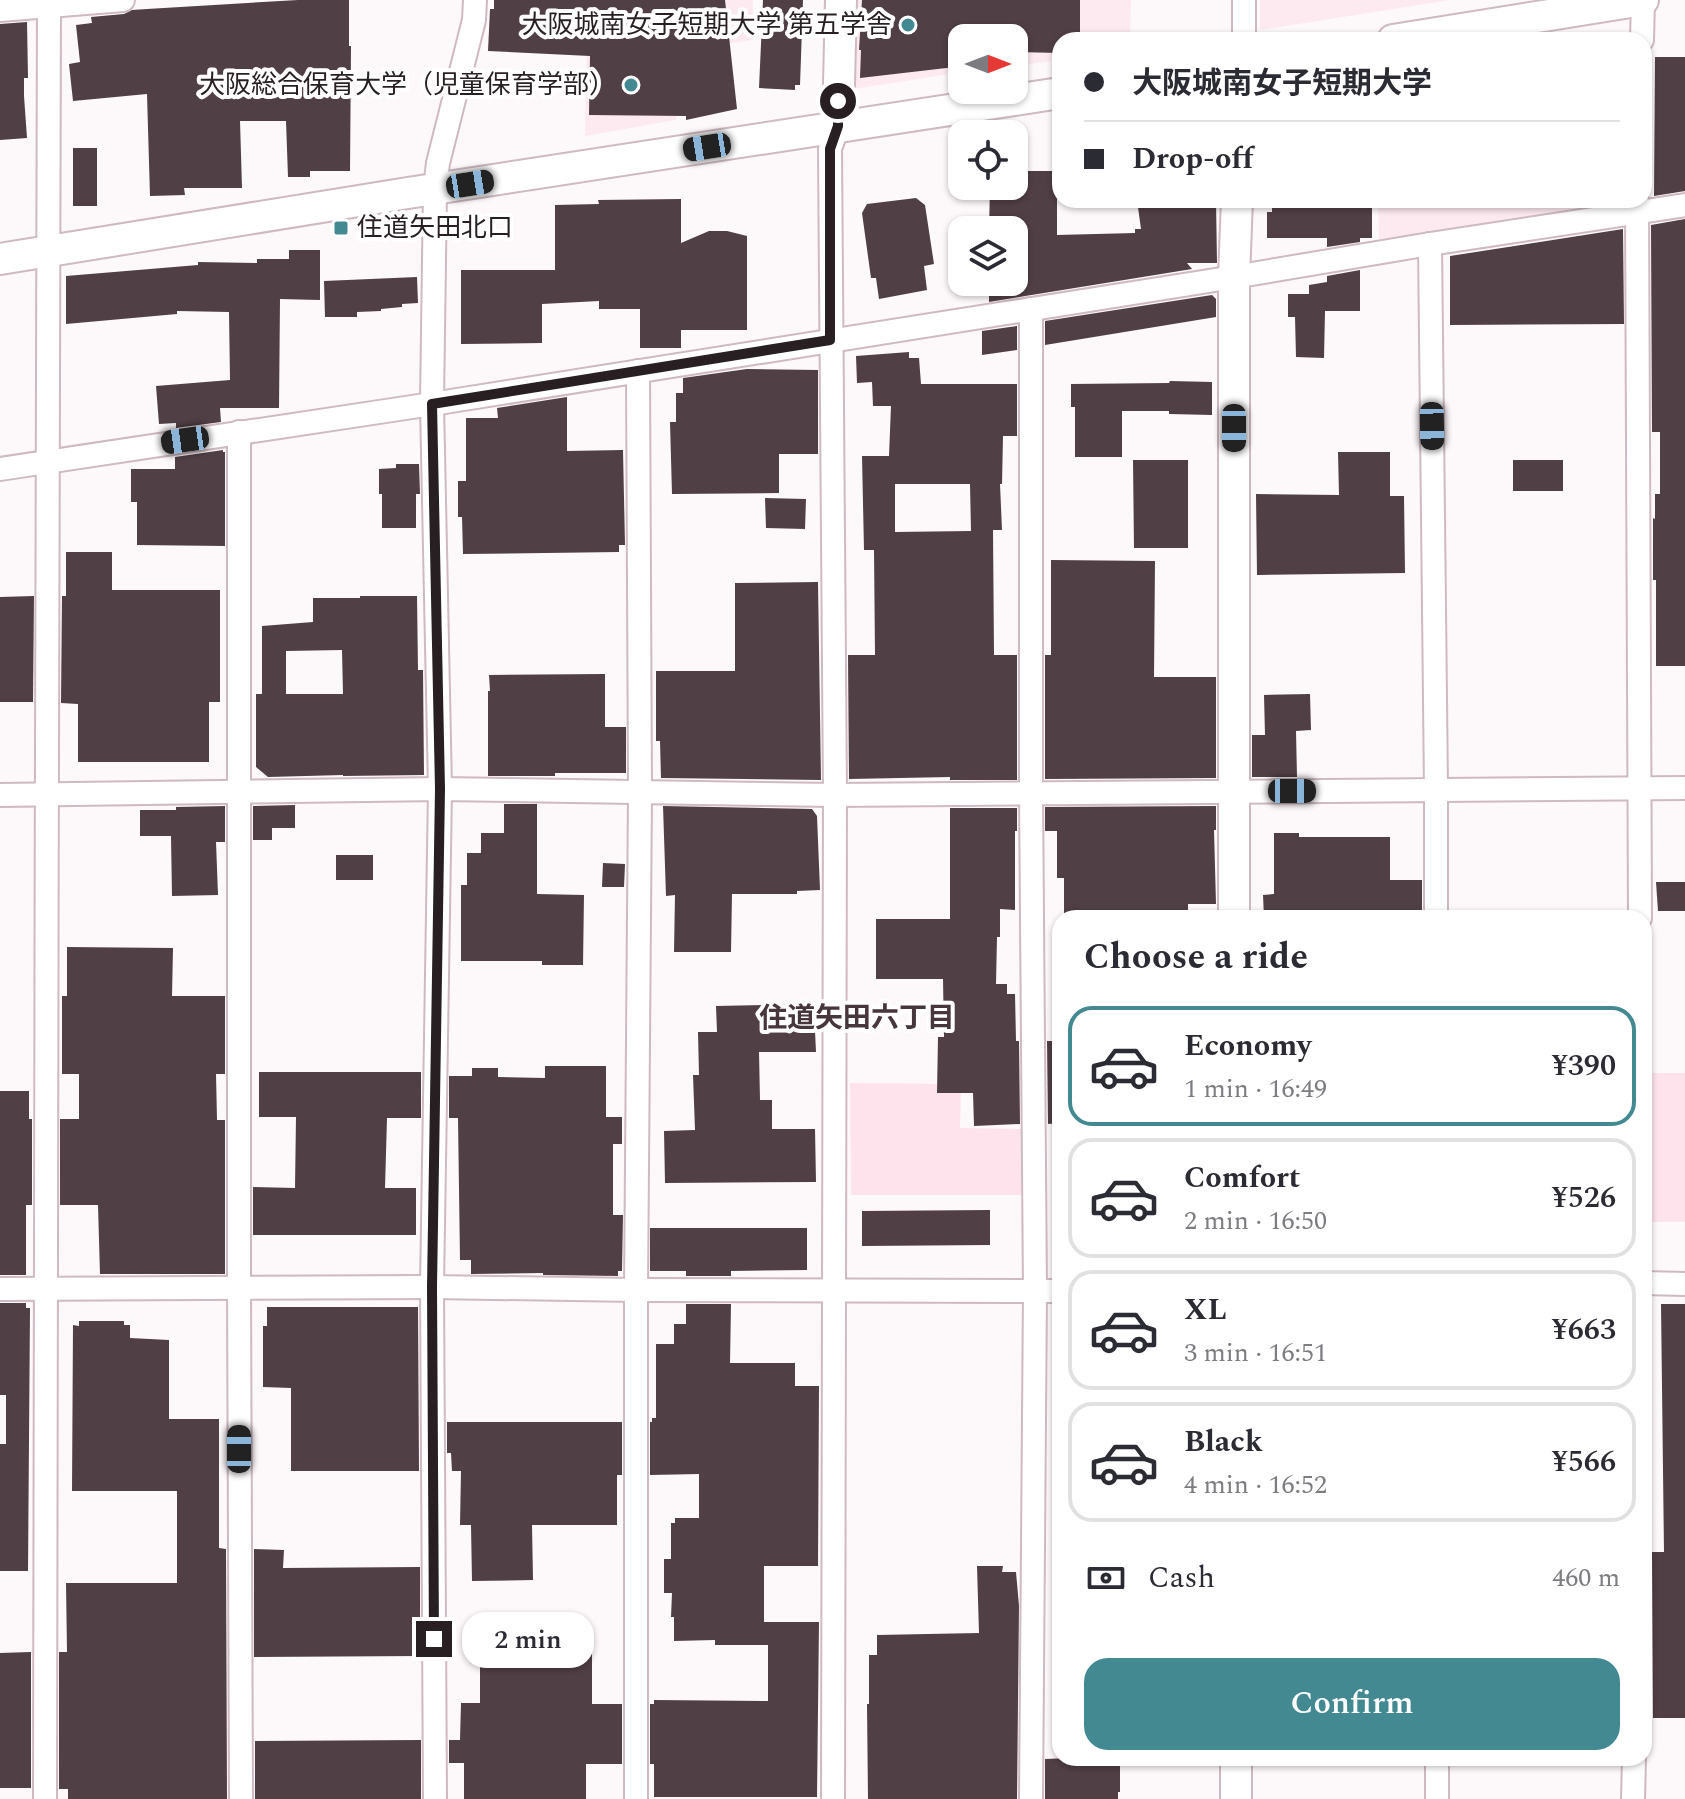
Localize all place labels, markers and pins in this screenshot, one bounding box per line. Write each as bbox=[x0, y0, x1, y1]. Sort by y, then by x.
place label: 大阪城南女子短期大学 第五学舎 bbox=[521, 5, 892, 45]
marker: 大阪城南女子短期大学 第五学舎 bbox=[899, 16, 917, 34]
place label: 大阪総合保育大学（児童保育学部） bbox=[199, 65, 615, 105]
marker: 大阪総合保育大学（児童保育学部） bbox=[622, 76, 640, 94]
place label: 住道矢田北口 bbox=[357, 208, 513, 248]
marker: 住道矢田北口 bbox=[332, 219, 350, 237]

